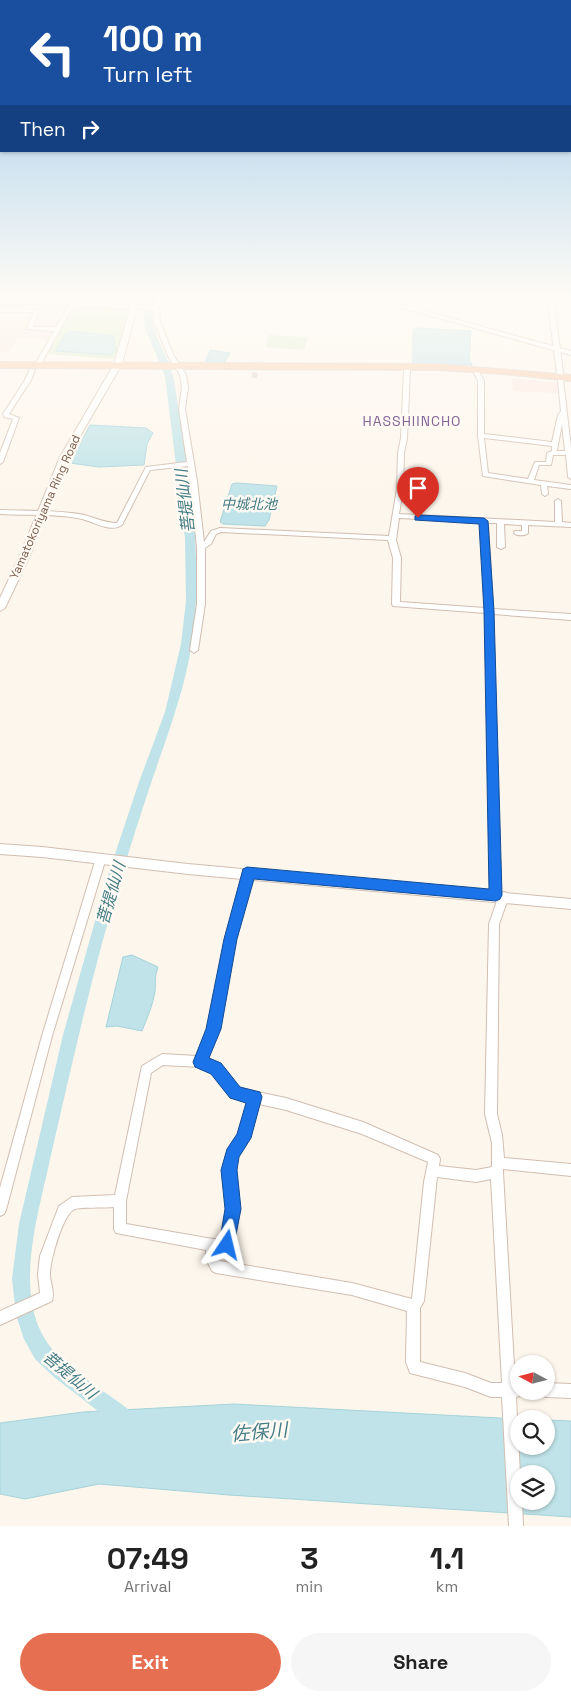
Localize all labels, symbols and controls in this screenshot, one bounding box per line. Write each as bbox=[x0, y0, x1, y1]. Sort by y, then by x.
text: 100 m bbox=[103, 17, 203, 61]
icon: left bbox=[20, 20, 85, 85]
text: Turn left bbox=[103, 60, 193, 88]
icon: right bbox=[76, 115, 104, 143]
text: Then bbox=[20, 117, 66, 142]
district label: HASSHIINCHO bbox=[363, 412, 461, 430]
street label: Yamatokoriyama Ring Road bbox=[6, 432, 84, 582]
water label: 菩提仙川 bbox=[170, 466, 199, 534]
pin bbox=[397, 467, 439, 518]
icon: arrive bbox=[404, 474, 432, 502]
water label: 中城北池 bbox=[221, 495, 279, 513]
water label: 菩提仙川 bbox=[92, 857, 130, 927]
position arrow bbox=[200, 1218, 252, 1270]
water label: 菩提仙川 bbox=[39, 1346, 103, 1405]
north arrow bbox=[510, 1355, 555, 1400]
map controls bbox=[510, 1355, 555, 1510]
button: search bbox=[510, 1410, 555, 1455]
water label: 佐保川 bbox=[230, 1417, 290, 1447]
button: layers bbox=[510, 1465, 555, 1510]
text: 07:49 bbox=[107, 1539, 189, 1578]
text: 3 bbox=[300, 1539, 318, 1578]
text: 1.1 bbox=[430, 1539, 464, 1578]
text: Arrival bbox=[124, 1576, 172, 1597]
text: min bbox=[296, 1576, 323, 1597]
text: km bbox=[436, 1576, 458, 1597]
button: Exit bbox=[20, 1633, 281, 1691]
button: Share bbox=[291, 1633, 551, 1691]

